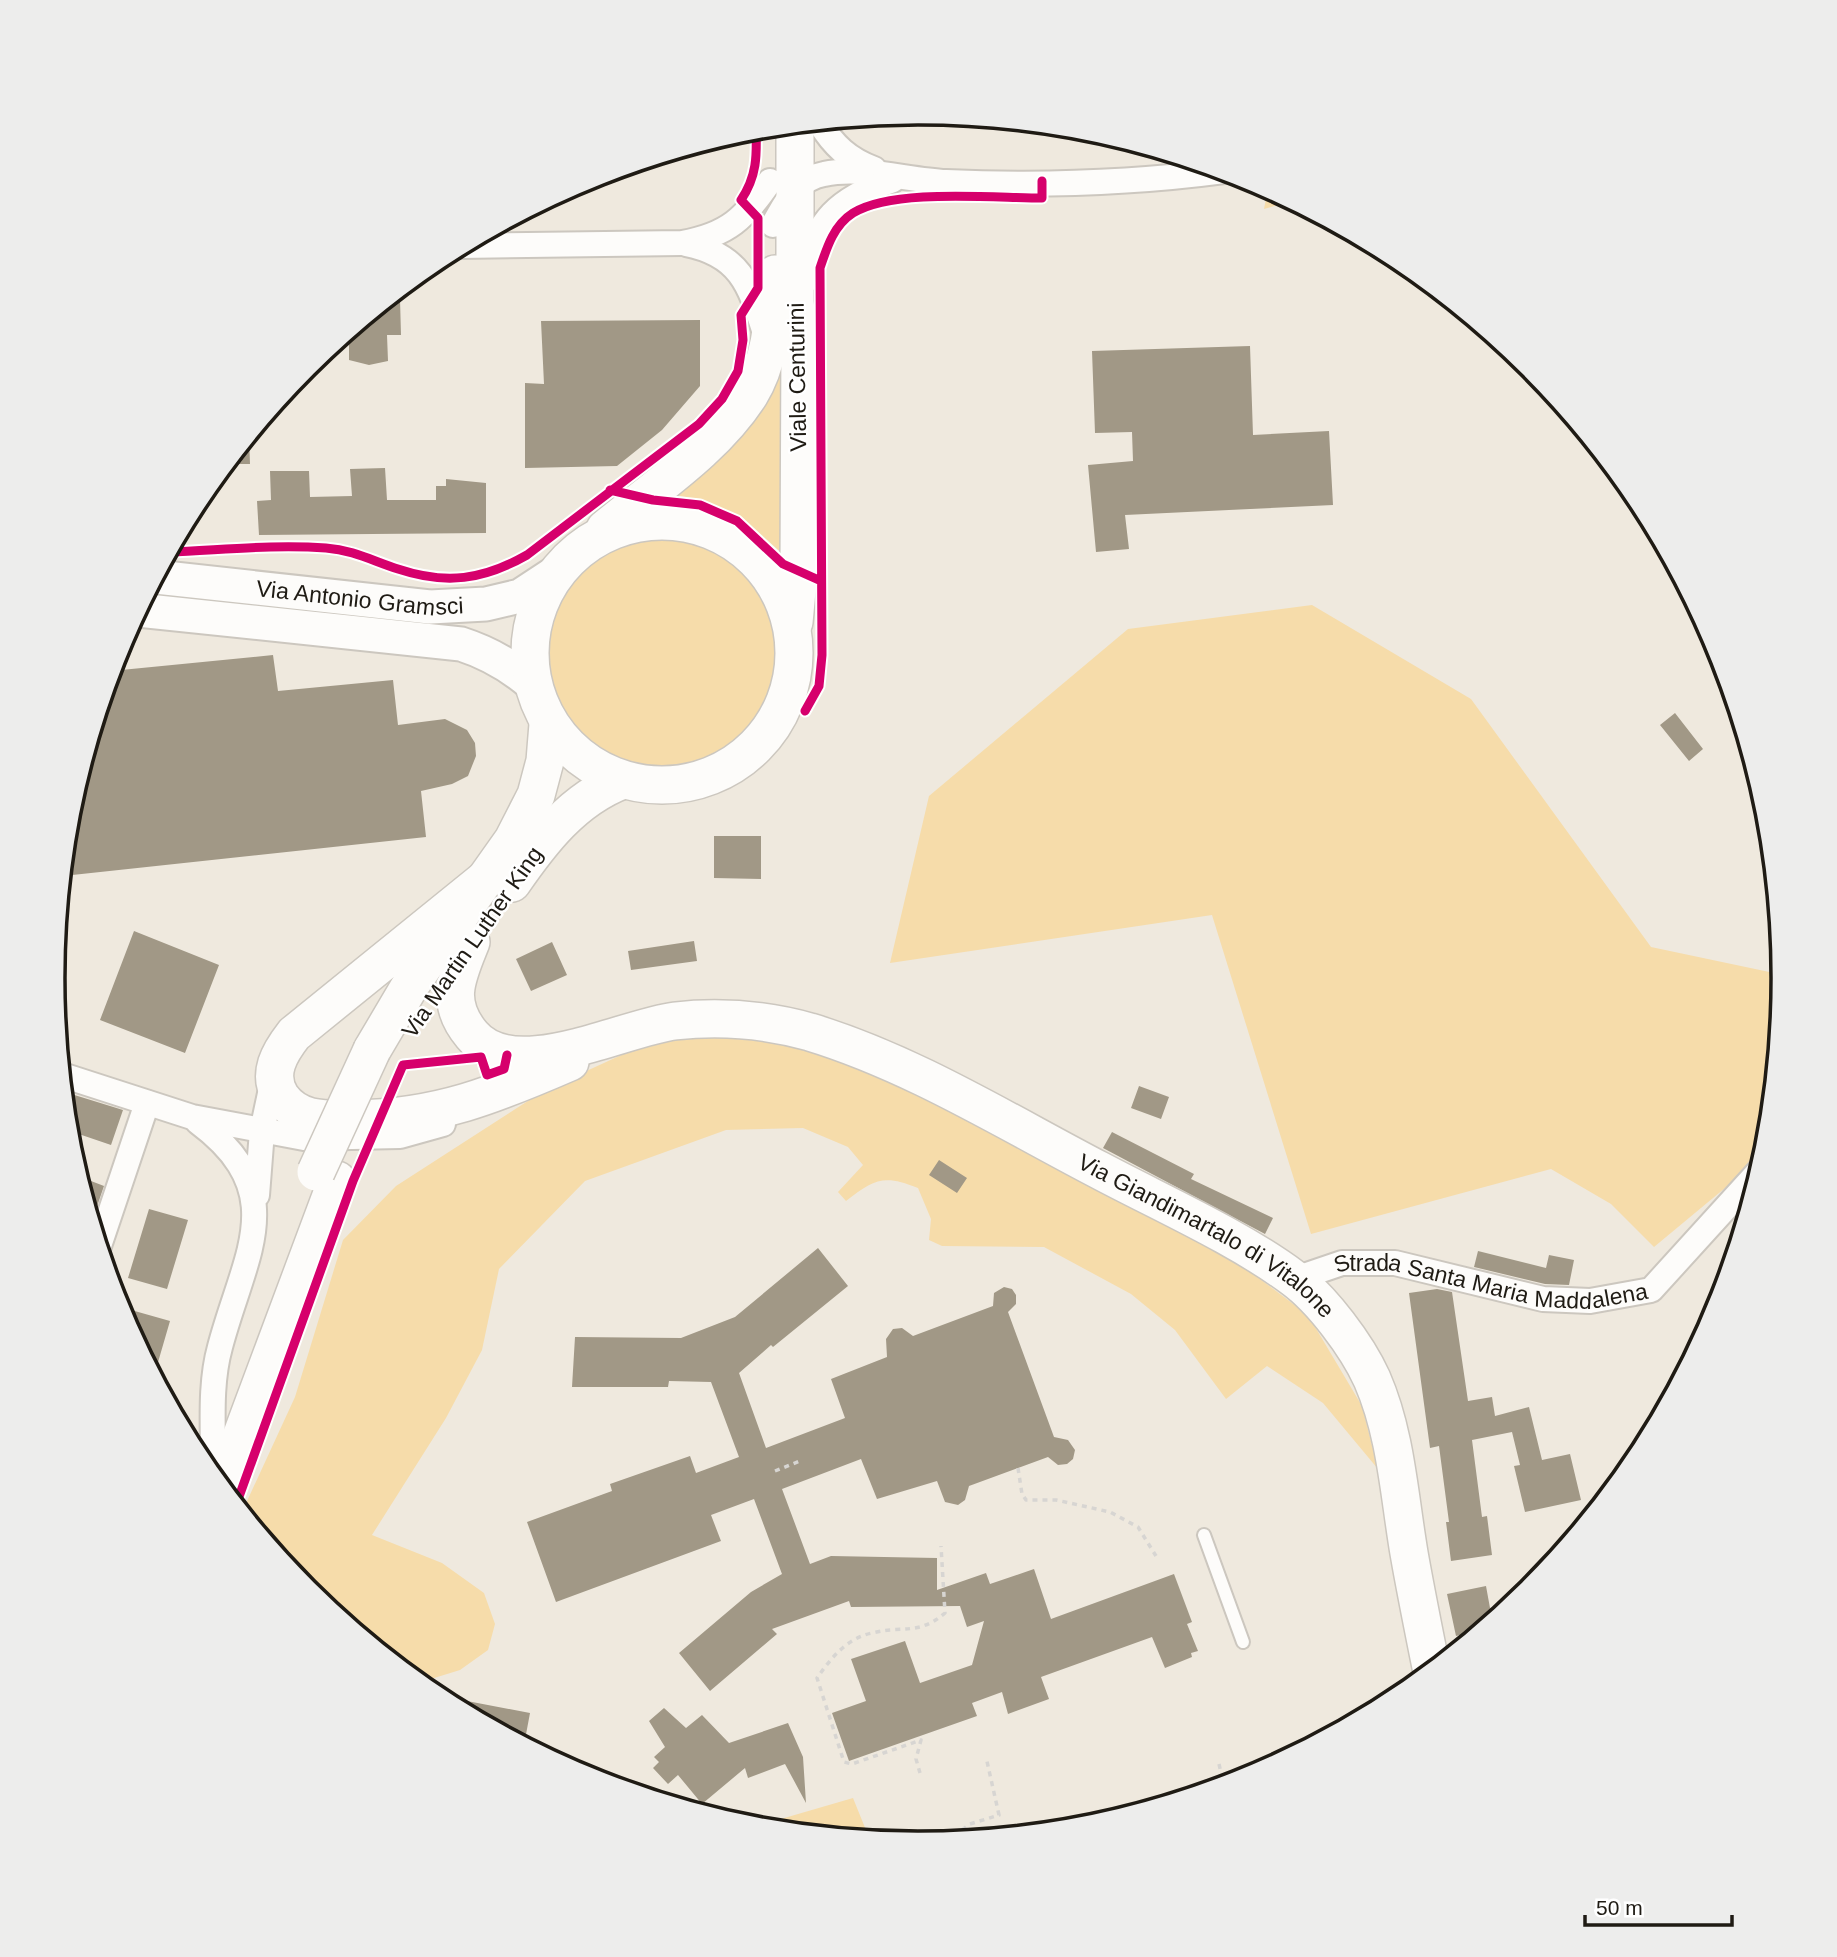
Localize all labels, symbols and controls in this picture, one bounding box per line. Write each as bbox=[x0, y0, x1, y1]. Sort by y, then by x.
street label: Viale Centurini bbox=[783, 302, 811, 452]
street label: Via Antonio Gramsci bbox=[255, 575, 464, 620]
street label: Via Martin Luther King bbox=[396, 842, 548, 1042]
street label: Via Giandimartalo di Vitalone bbox=[1074, 1148, 1340, 1323]
street label: Strada Santa Maria Maddalena bbox=[1330, 1248, 1650, 1314]
scale bar bbox=[1585, 1884, 1732, 1928]
text: 50 m bbox=[1596, 1896, 1643, 1919]

